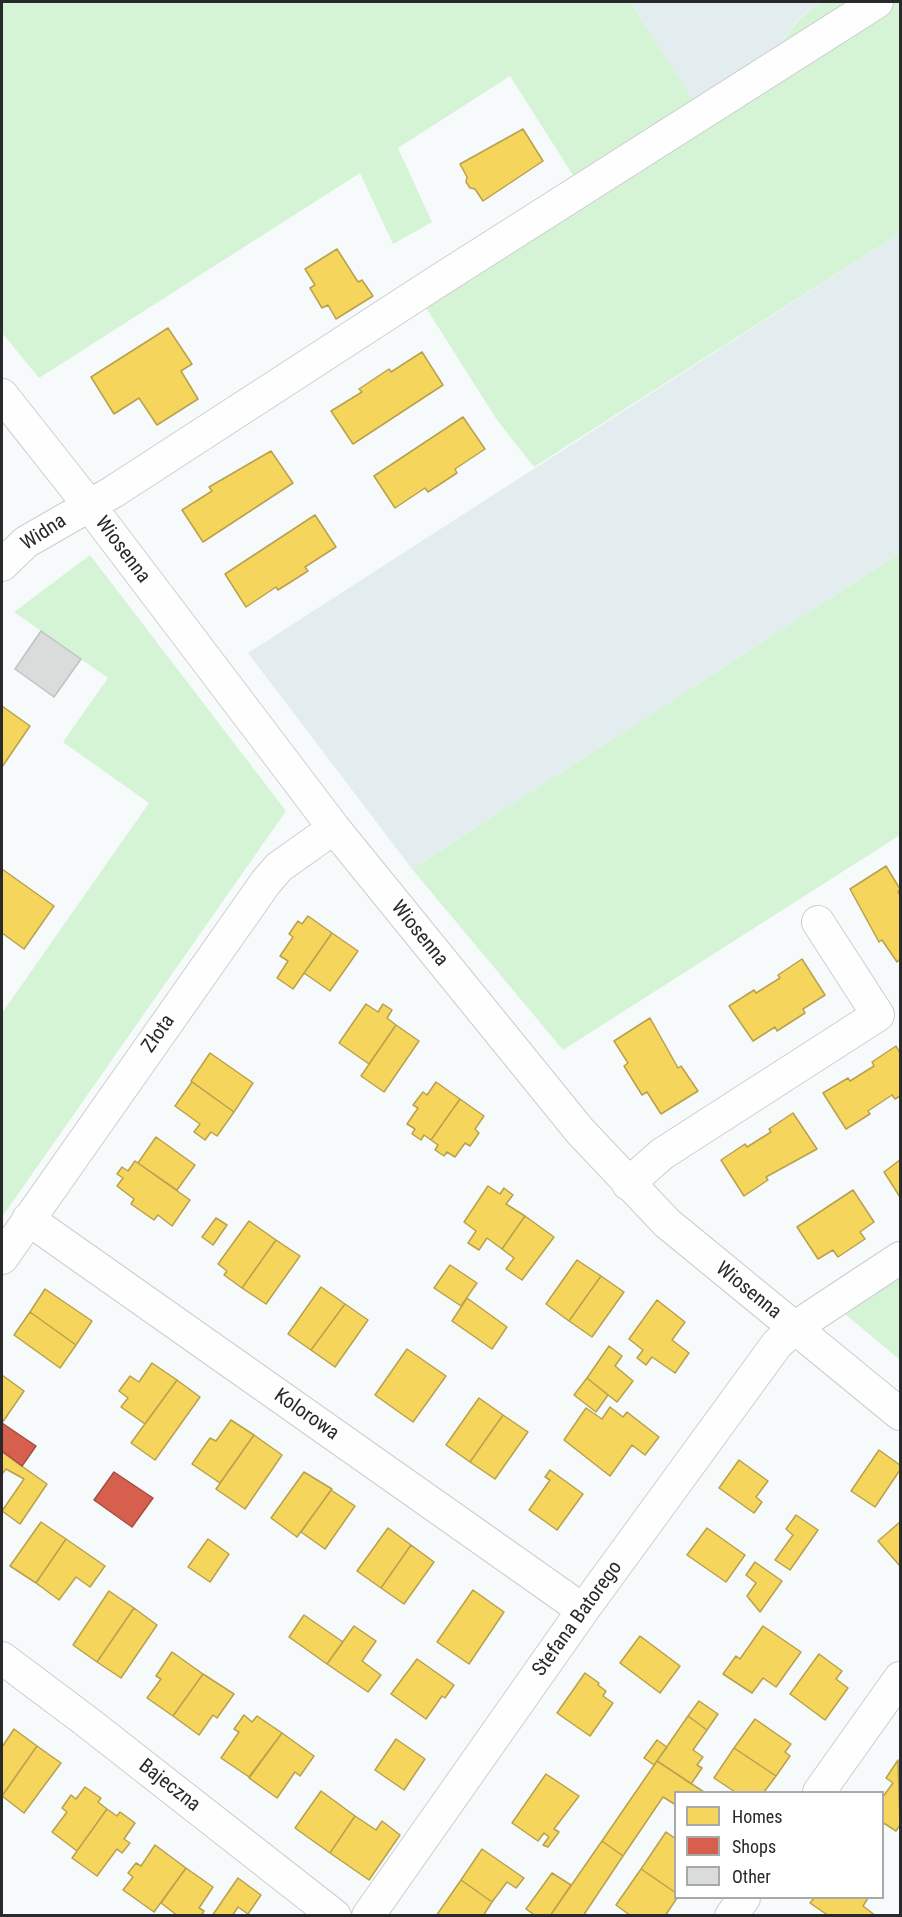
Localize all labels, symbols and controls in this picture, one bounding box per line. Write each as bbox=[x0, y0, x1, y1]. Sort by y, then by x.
street label: Widna bbox=[17, 510, 71, 556]
street label: Wiosenna bbox=[89, 512, 155, 588]
street label: Wiosenna bbox=[385, 896, 453, 972]
street label: Złota bbox=[137, 1010, 181, 1058]
street label: Wiosenna bbox=[710, 1257, 786, 1325]
street label: Kolorowa bbox=[269, 1384, 343, 1446]
street label: Stefana Batorego bbox=[528, 1557, 628, 1681]
street label: Bajeczna bbox=[133, 1754, 205, 1818]
legend bbox=[674, 1791, 884, 1899]
text: Homes bbox=[732, 1806, 782, 1827]
text: Shops bbox=[732, 1836, 776, 1857]
text: Other bbox=[732, 1866, 771, 1887]

